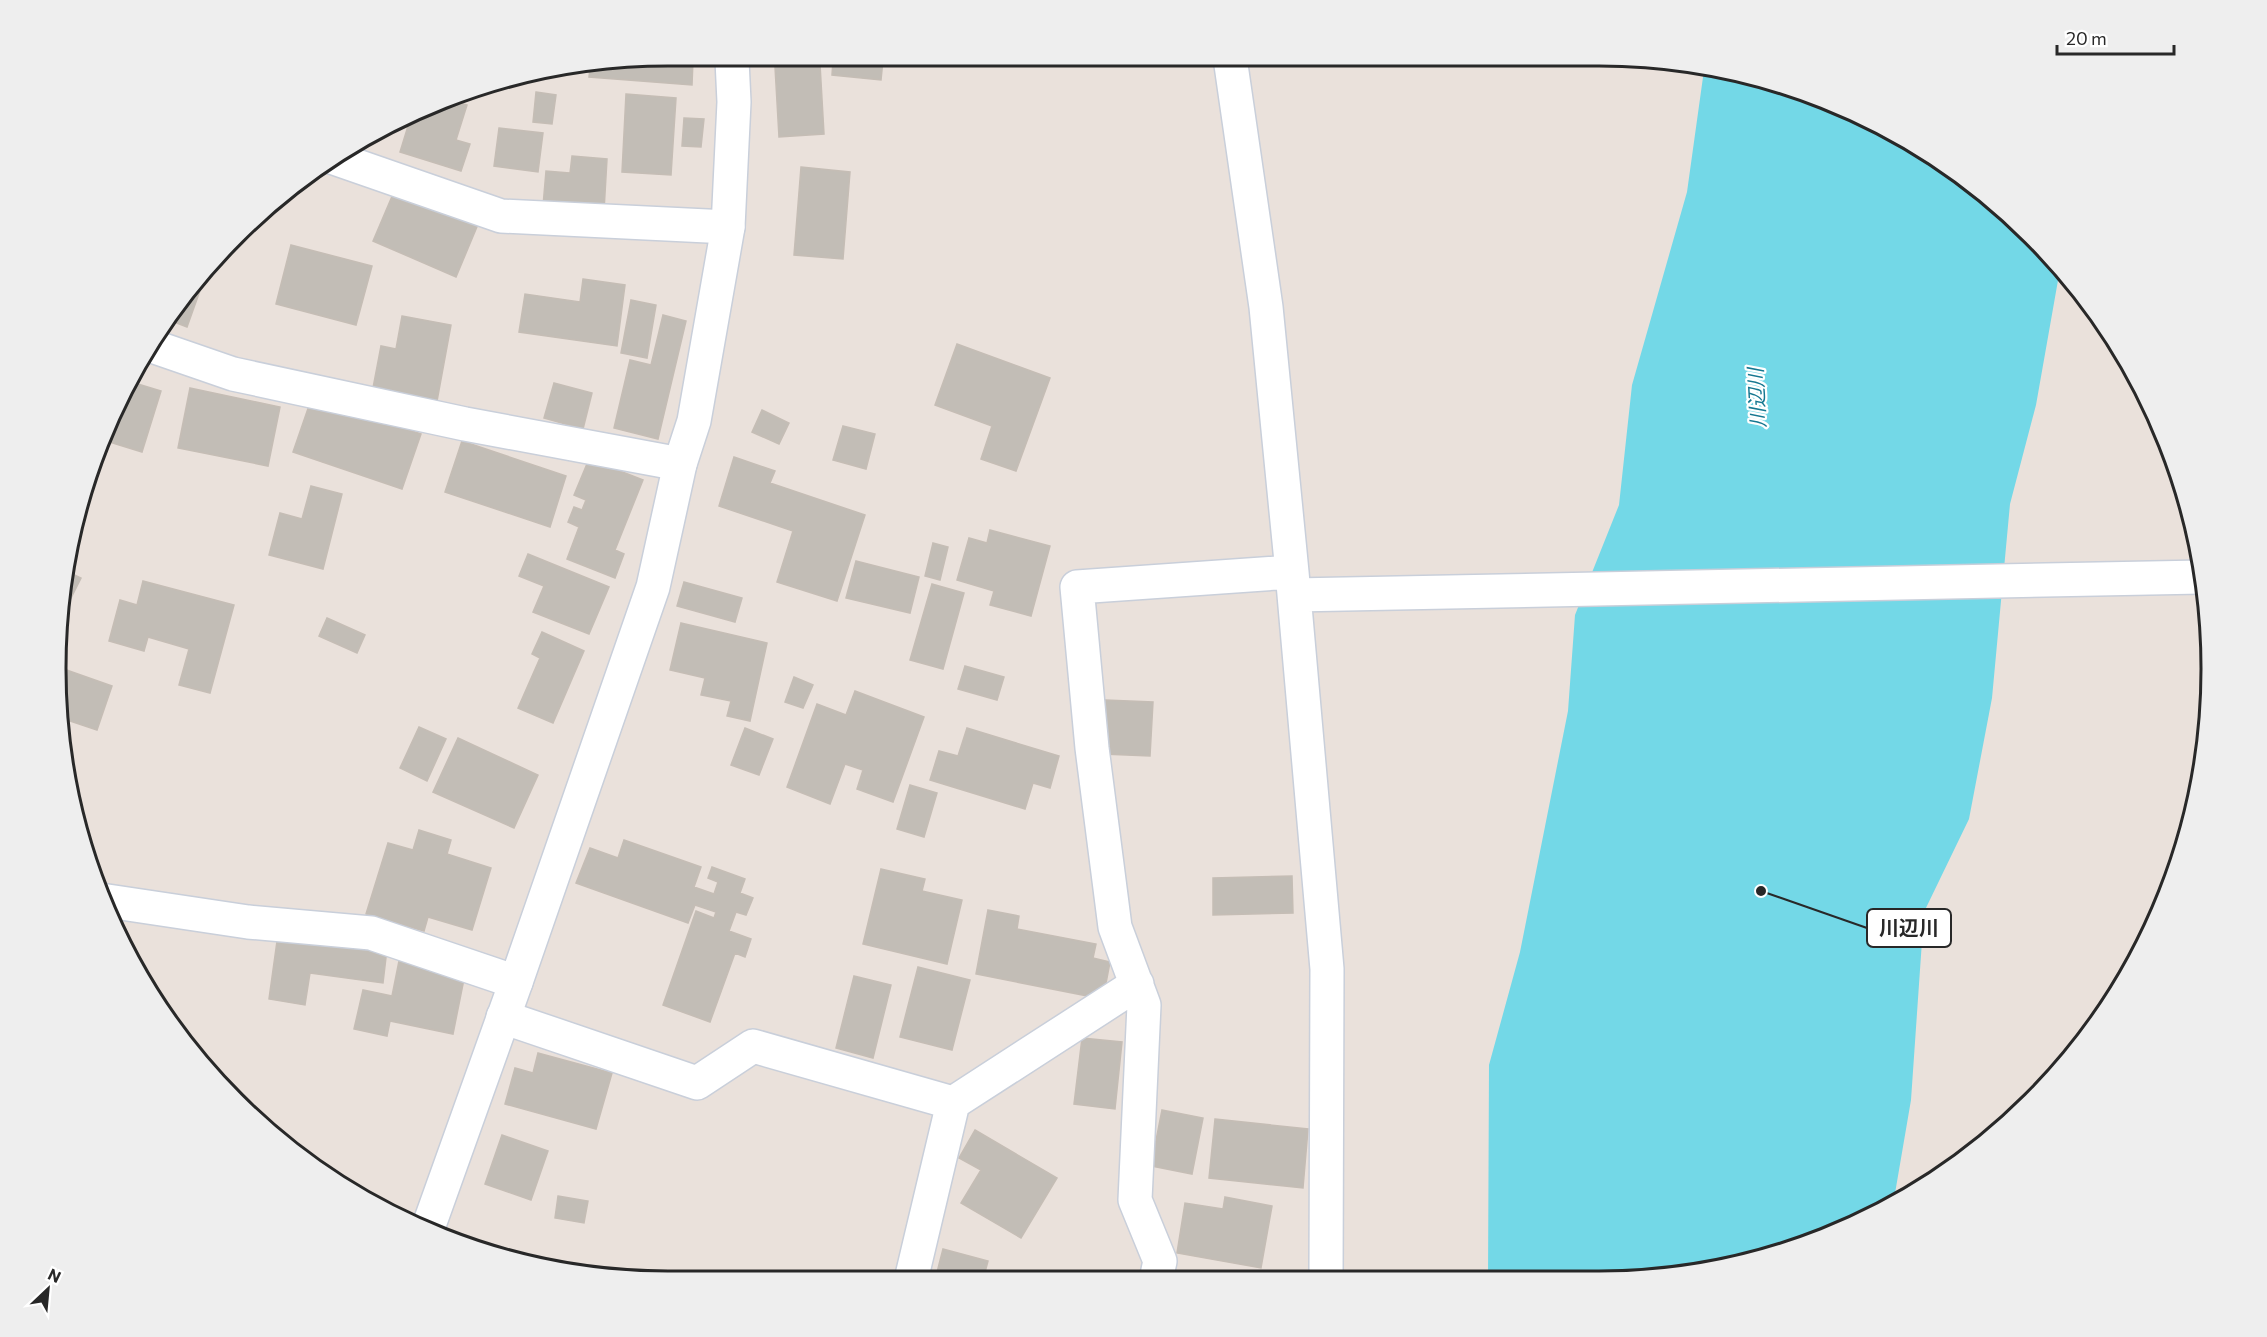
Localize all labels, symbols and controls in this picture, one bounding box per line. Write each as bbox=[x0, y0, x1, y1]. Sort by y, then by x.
scale bar bbox=[2057, 18, 2174, 56]
text: 20 m bbox=[2066, 27, 2107, 49]
water label: 川辺川 bbox=[1742, 365, 1770, 429]
callout: 川辺川 bbox=[1867, 909, 1951, 947]
text: 川辺川 bbox=[1879, 915, 1939, 939]
north arrow bbox=[18, 1259, 78, 1319]
text: N bbox=[45, 1264, 64, 1286]

